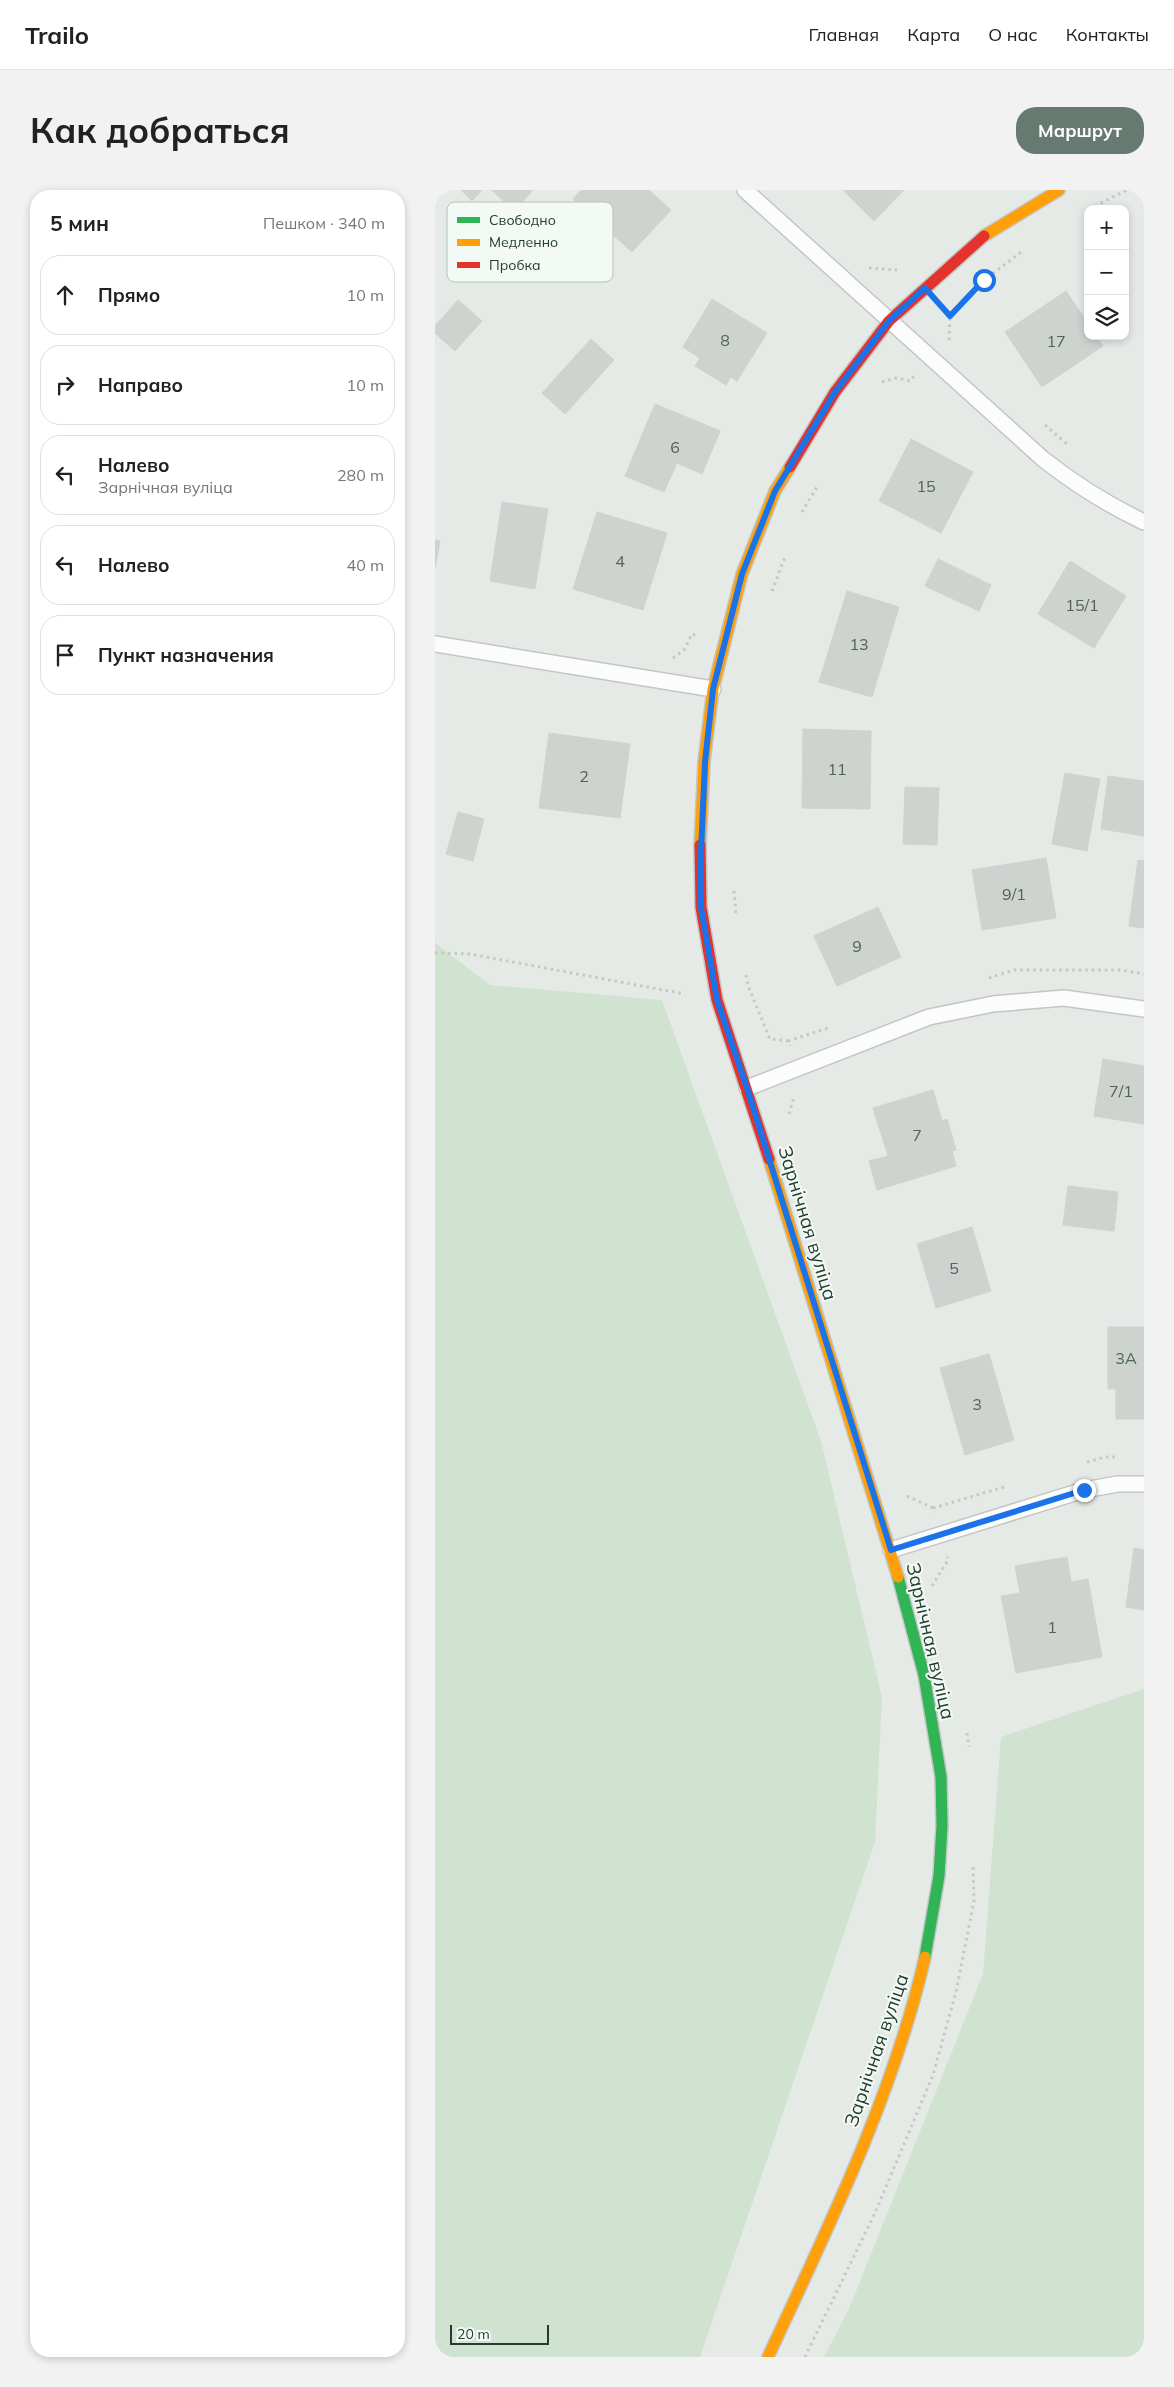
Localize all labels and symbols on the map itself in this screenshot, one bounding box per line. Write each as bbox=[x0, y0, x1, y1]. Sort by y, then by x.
legend bbox=[447, 202, 613, 282]
text: Свободно bbox=[489, 211, 556, 229]
text: Медленно bbox=[489, 233, 558, 251]
text: Пробка bbox=[489, 256, 541, 274]
route start bbox=[973, 269, 996, 292]
house number: 8 bbox=[720, 330, 730, 350]
house number: 17 bbox=[1046, 331, 1066, 351]
house number: 6 bbox=[670, 437, 680, 457]
house number: 15 bbox=[916, 476, 936, 496]
house number: 4 bbox=[615, 551, 625, 571]
house number: 15/1 bbox=[1065, 595, 1099, 615]
house number: 13 bbox=[849, 634, 869, 654]
house number: 11 bbox=[827, 759, 847, 779]
house number: 2 bbox=[579, 766, 589, 786]
house number: 9/1 bbox=[1002, 884, 1026, 904]
house number: 9 bbox=[852, 936, 862, 956]
house number: 7/1 bbox=[1109, 1081, 1133, 1101]
house number: 7 bbox=[912, 1125, 922, 1145]
street label: Зарнічная вуліца bbox=[773, 1143, 843, 1303]
house number: 5 bbox=[949, 1258, 959, 1278]
house number: 3А bbox=[1115, 1348, 1137, 1368]
house number: 3 bbox=[972, 1394, 982, 1414]
route end bbox=[1073, 1479, 1096, 1502]
street label: Зарнічная вуліца bbox=[901, 1560, 961, 1722]
house number: 1 bbox=[1047, 1617, 1057, 1637]
street label: Зарнічная вуліца bbox=[839, 1970, 913, 2130]
scale bar bbox=[450, 2322, 549, 2345]

